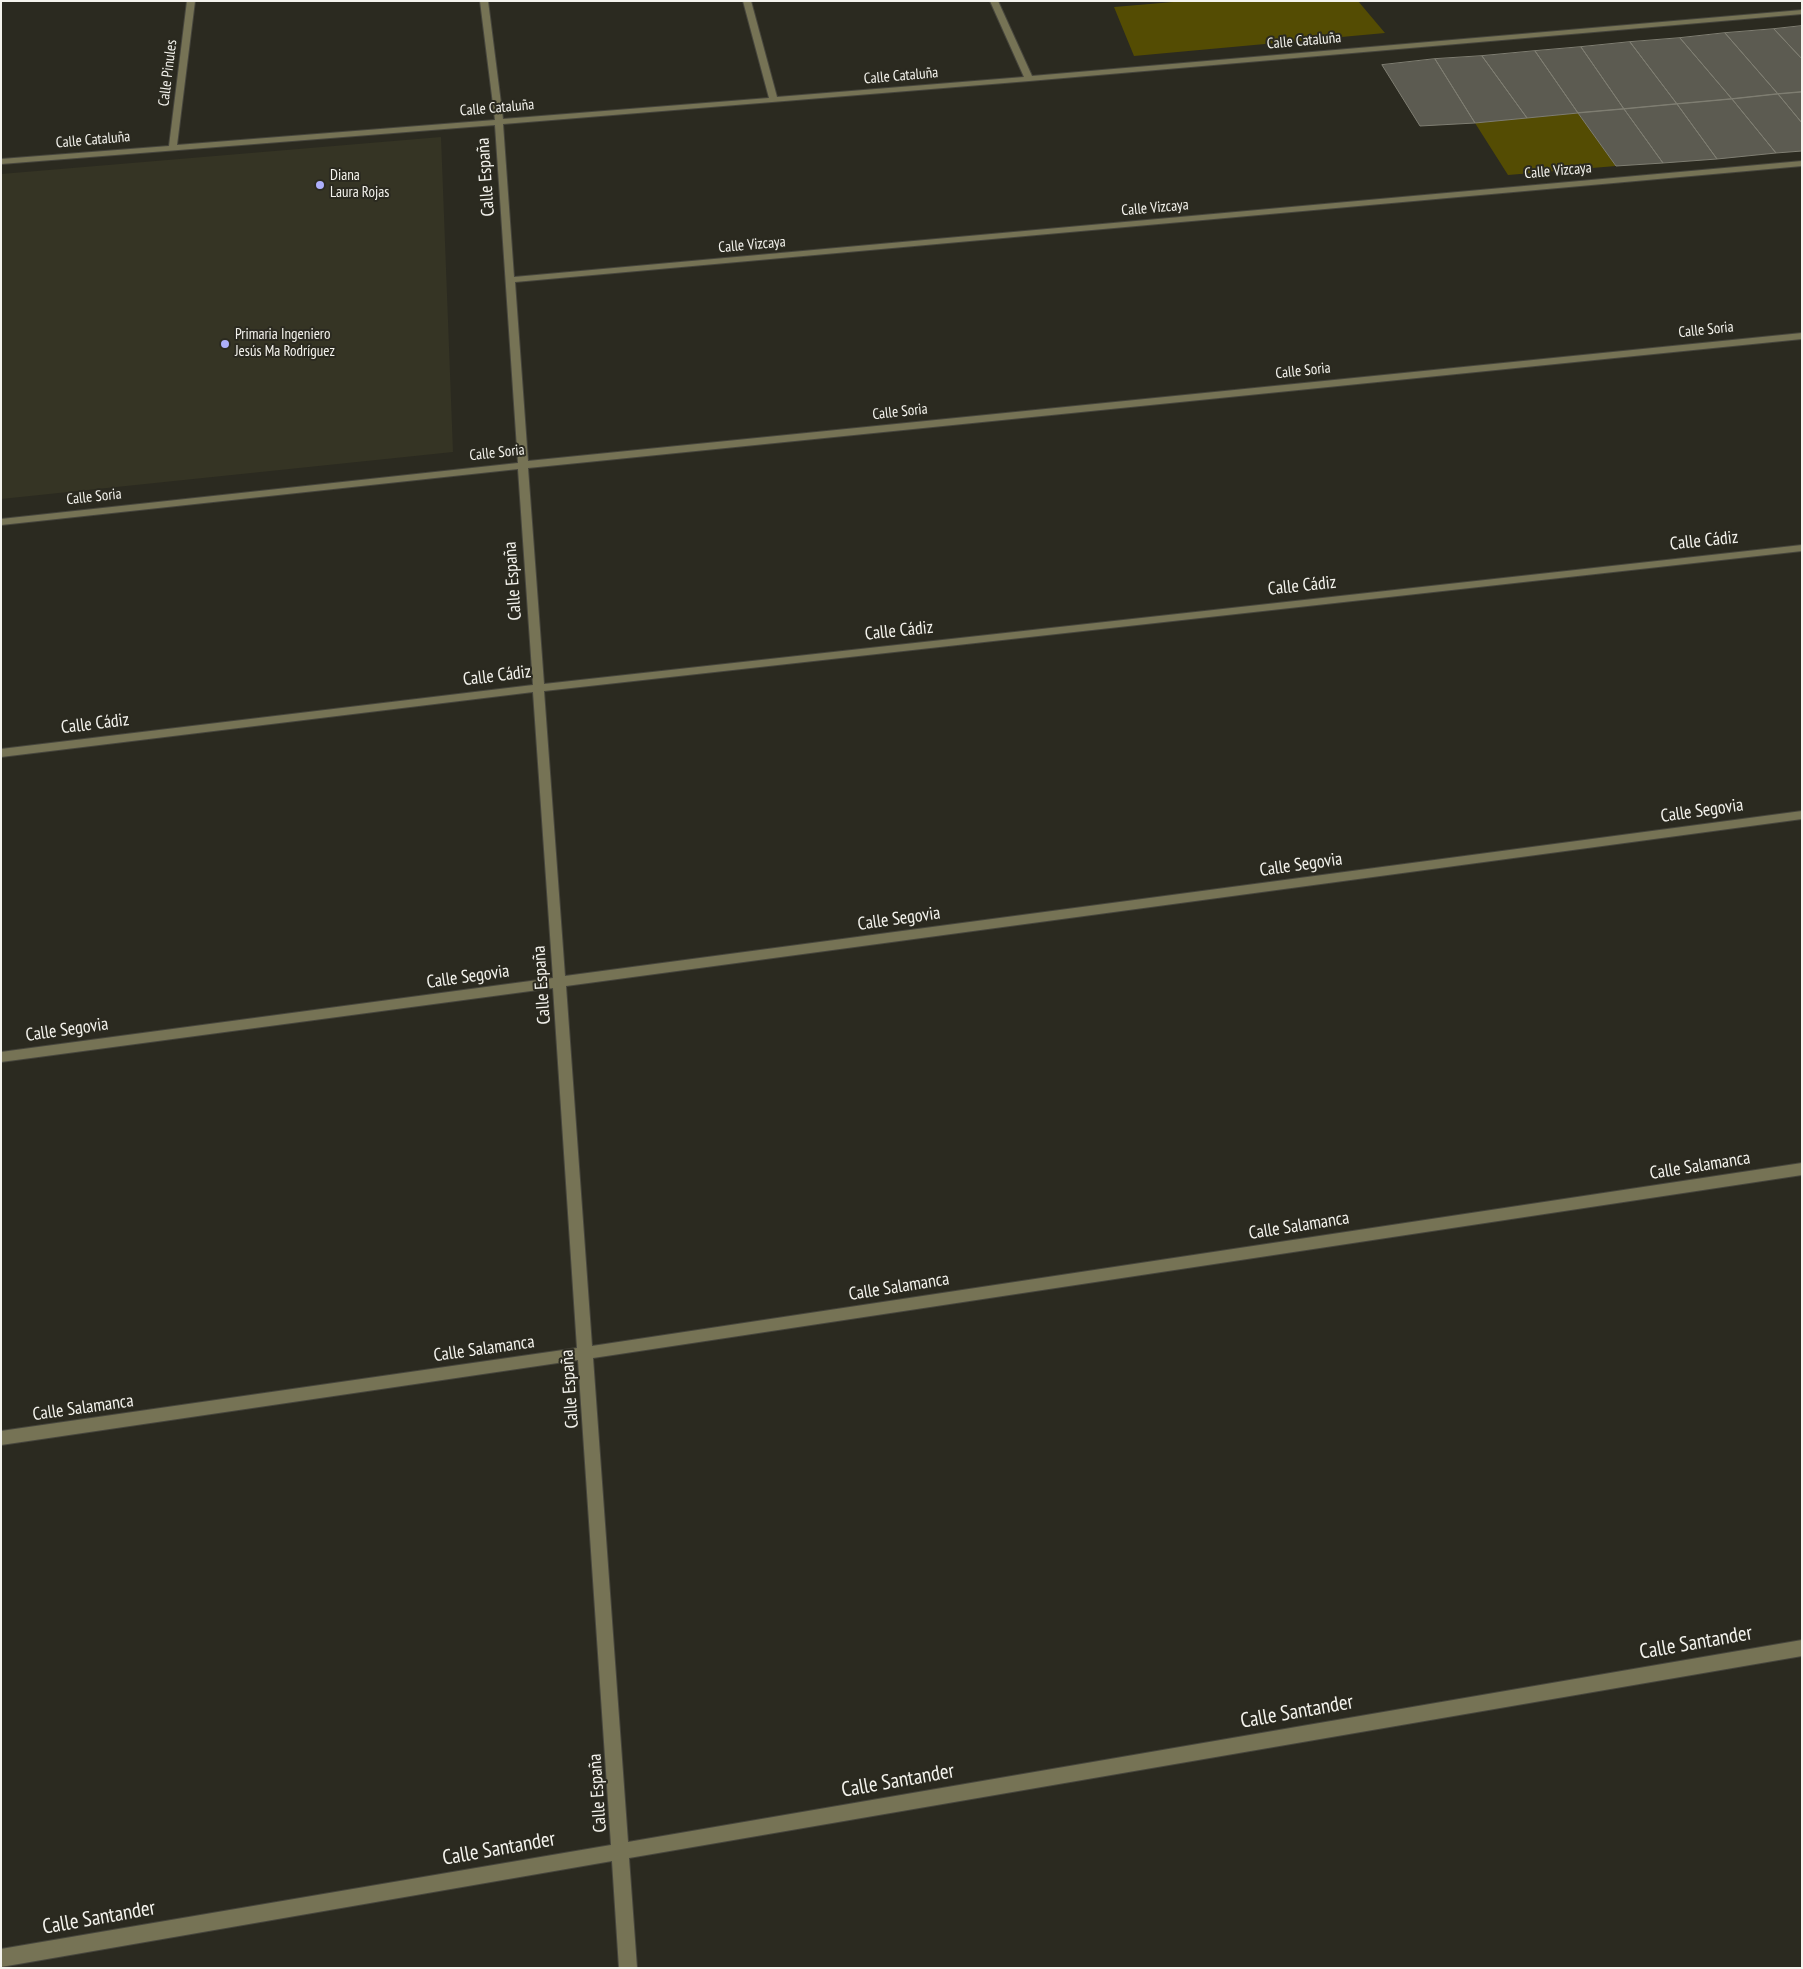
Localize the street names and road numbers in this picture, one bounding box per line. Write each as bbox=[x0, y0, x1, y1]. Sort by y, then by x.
street label: Calle Cataluña bbox=[1266, 29, 1342, 53]
street label: Calle Pinules bbox=[155, 39, 181, 107]
street label: Calle Cataluña bbox=[863, 64, 939, 88]
street label: Calle Cataluña bbox=[459, 96, 535, 120]
street label: Calle Cataluña bbox=[55, 128, 131, 152]
street label: Calle España bbox=[472, 137, 500, 217]
street label: Calle Vizcaya bbox=[1524, 159, 1592, 183]
street label: Calle Vizcaya bbox=[1121, 196, 1189, 220]
street label: Calle Vizcaya bbox=[718, 233, 786, 257]
street label: Calle Soria bbox=[1678, 318, 1734, 342]
street label: Calle Soria bbox=[1275, 359, 1331, 383]
street label: Calle Soria bbox=[872, 400, 928, 424]
street label: Calle Soria bbox=[469, 441, 525, 465]
street label: Calle Soria bbox=[66, 485, 122, 509]
street label: Calle Cádiz bbox=[1669, 527, 1739, 555]
street label: Calle España bbox=[499, 541, 527, 621]
street label: Calle Cádiz bbox=[1267, 572, 1337, 600]
street label: Calle Cádiz bbox=[864, 617, 934, 645]
street label: Calle Cádiz bbox=[462, 661, 532, 691]
street label: Calle Cádiz bbox=[60, 709, 130, 739]
street label: Calle Segovia bbox=[1659, 795, 1745, 827]
street label: Calle Segovia bbox=[1258, 849, 1344, 881]
street label: Calle Segovia bbox=[856, 903, 942, 935]
street label: Calle España bbox=[528, 945, 556, 1025]
street label: Calle Segovia bbox=[425, 961, 511, 993]
street label: Calle Segovia bbox=[24, 1014, 110, 1046]
street label: Calle Salamanca bbox=[1648, 1147, 1752, 1185]
street label: Calle Salamanca bbox=[1247, 1207, 1351, 1245]
street label: Calle Salamanca bbox=[847, 1268, 951, 1306]
street label: Calle Salamanca bbox=[432, 1331, 536, 1367]
street label: Calle España bbox=[556, 1349, 584, 1429]
street label: Calle Salamanca bbox=[31, 1390, 135, 1426]
street label: Calle Santander bbox=[1638, 1621, 1754, 1665]
street label: Calle Santander bbox=[1239, 1690, 1355, 1734]
street label: Calle España bbox=[584, 1753, 612, 1833]
street label: Calle Santander bbox=[840, 1759, 956, 1803]
street label: Calle Santander bbox=[441, 1827, 557, 1871]
street label: Calle Santander bbox=[41, 1896, 157, 1940]

